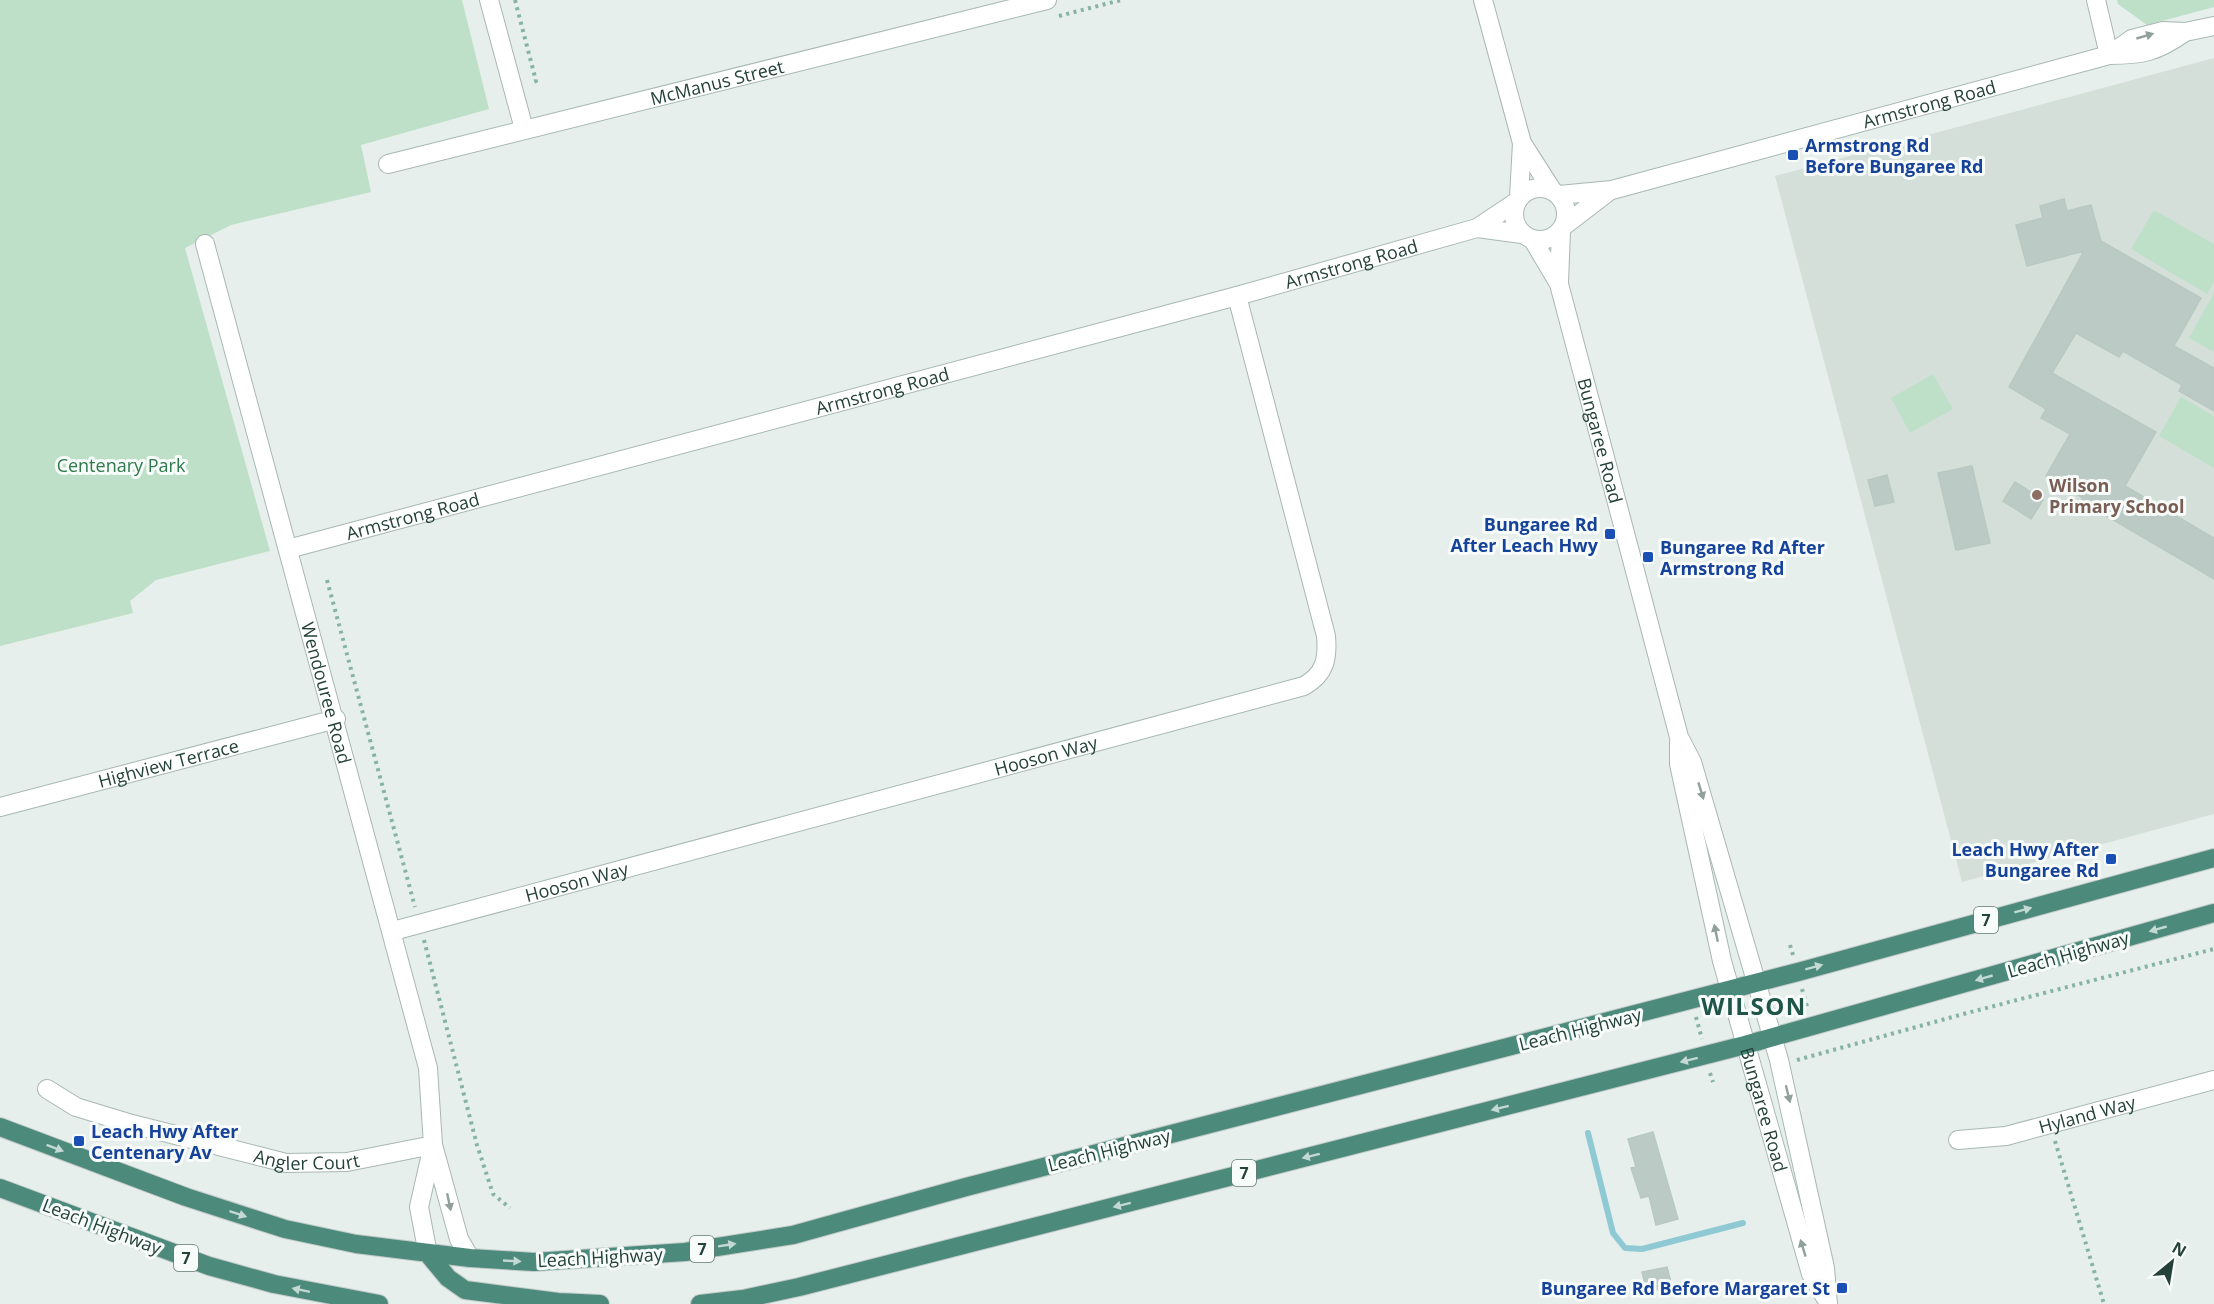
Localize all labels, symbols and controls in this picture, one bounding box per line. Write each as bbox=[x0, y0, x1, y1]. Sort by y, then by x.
one-way arrow bbox=[2136, 31, 2154, 40]
street label: McManus Street bbox=[648, 54, 786, 110]
street label: Armstrong Road bbox=[1860, 74, 1999, 133]
place label: Armstrong Rd Before Bungaree Rd bbox=[1805, 133, 1984, 178]
marker: Armstrong Rd Before Bungaree Rd bbox=[1786, 148, 1800, 162]
street label: Armstrong Road bbox=[1282, 233, 1421, 294]
street label: Armstrong Road bbox=[813, 361, 952, 420]
street label: Bungaree Road bbox=[1572, 375, 1629, 506]
park label: Centenary Park bbox=[57, 453, 186, 477]
place label: Wilson Primary School bbox=[2049, 473, 2184, 518]
street label: Armstrong Road bbox=[343, 487, 482, 545]
marker: Wilson Primary School bbox=[2030, 488, 2044, 502]
place label: Bungaree Rd After Leach Hwy bbox=[1450, 512, 1599, 557]
marker: Bungaree Rd After Leach Hwy bbox=[1603, 527, 1617, 541]
place label: Bungaree Rd After Armstrong Rd bbox=[1660, 535, 1825, 580]
marker: Bungaree Rd After Armstrong Rd bbox=[1641, 550, 1655, 564]
street label: Wendouree Road bbox=[296, 619, 357, 766]
street label: Hooson Way bbox=[992, 730, 1101, 781]
street label: Highview Terrace bbox=[95, 733, 241, 793]
one-way arrow bbox=[1697, 782, 1706, 800]
place label: Leach Hwy After Bungaree Rd bbox=[1951, 837, 2099, 882]
marker: Leach Hwy After Bungaree Rd bbox=[2104, 852, 2118, 866]
street label: Hooson Way bbox=[522, 856, 632, 907]
one-way arrow bbox=[2014, 905, 2032, 915]
road number: 7 bbox=[1974, 907, 1998, 933]
one-way arrow bbox=[1711, 923, 1720, 942]
one-way arrow bbox=[2149, 924, 2167, 934]
street label: Leach Highway bbox=[2004, 925, 2133, 983]
one-way arrow bbox=[1805, 962, 1824, 972]
one-way arrow bbox=[1975, 973, 1993, 983]
district label: WILSON bbox=[1701, 989, 1807, 1022]
street label: Leach Highway bbox=[1516, 1002, 1645, 1056]
street label: Bungaree Road bbox=[1735, 1044, 1793, 1175]
one-way arrow bbox=[1679, 1055, 1698, 1065]
one-way arrow bbox=[1783, 1085, 1793, 1103]
street label: Hyland Way bbox=[2036, 1089, 2139, 1139]
one-way arrow bbox=[1491, 1104, 1509, 1113]
place label: Leach Hwy After Centenary Av bbox=[91, 1119, 239, 1164]
street label: Leach Highway bbox=[1045, 1123, 1174, 1177]
marker: Leach Hwy After Centenary Av bbox=[72, 1134, 86, 1148]
one-way arrow bbox=[46, 1143, 64, 1153]
street label: Angler Court bbox=[252, 1143, 362, 1175]
one-way arrow bbox=[1302, 1152, 1320, 1162]
road number: 7 bbox=[1232, 1160, 1256, 1186]
street label: Leach Highway bbox=[39, 1192, 166, 1260]
one-way arrow bbox=[445, 1192, 454, 1211]
one-way arrow bbox=[1113, 1200, 1131, 1210]
one-way arrow bbox=[229, 1210, 247, 1219]
north arrow bbox=[2142, 1232, 2202, 1292]
road number: 7 bbox=[690, 1236, 714, 1262]
text: N bbox=[2168, 1236, 2191, 1262]
one-way arrow bbox=[1798, 1239, 1807, 1257]
one-way arrow bbox=[718, 1241, 737, 1250]
street label: Leach Highway bbox=[537, 1242, 664, 1272]
road number: 7 bbox=[174, 1245, 198, 1271]
one-way arrow bbox=[503, 1256, 522, 1265]
place label: Bungaree Rd Before Margaret St bbox=[1541, 1276, 1830, 1300]
marker: Bungaree Rd Before Margaret St bbox=[1835, 1281, 1849, 1295]
one-way arrow bbox=[291, 1284, 310, 1294]

